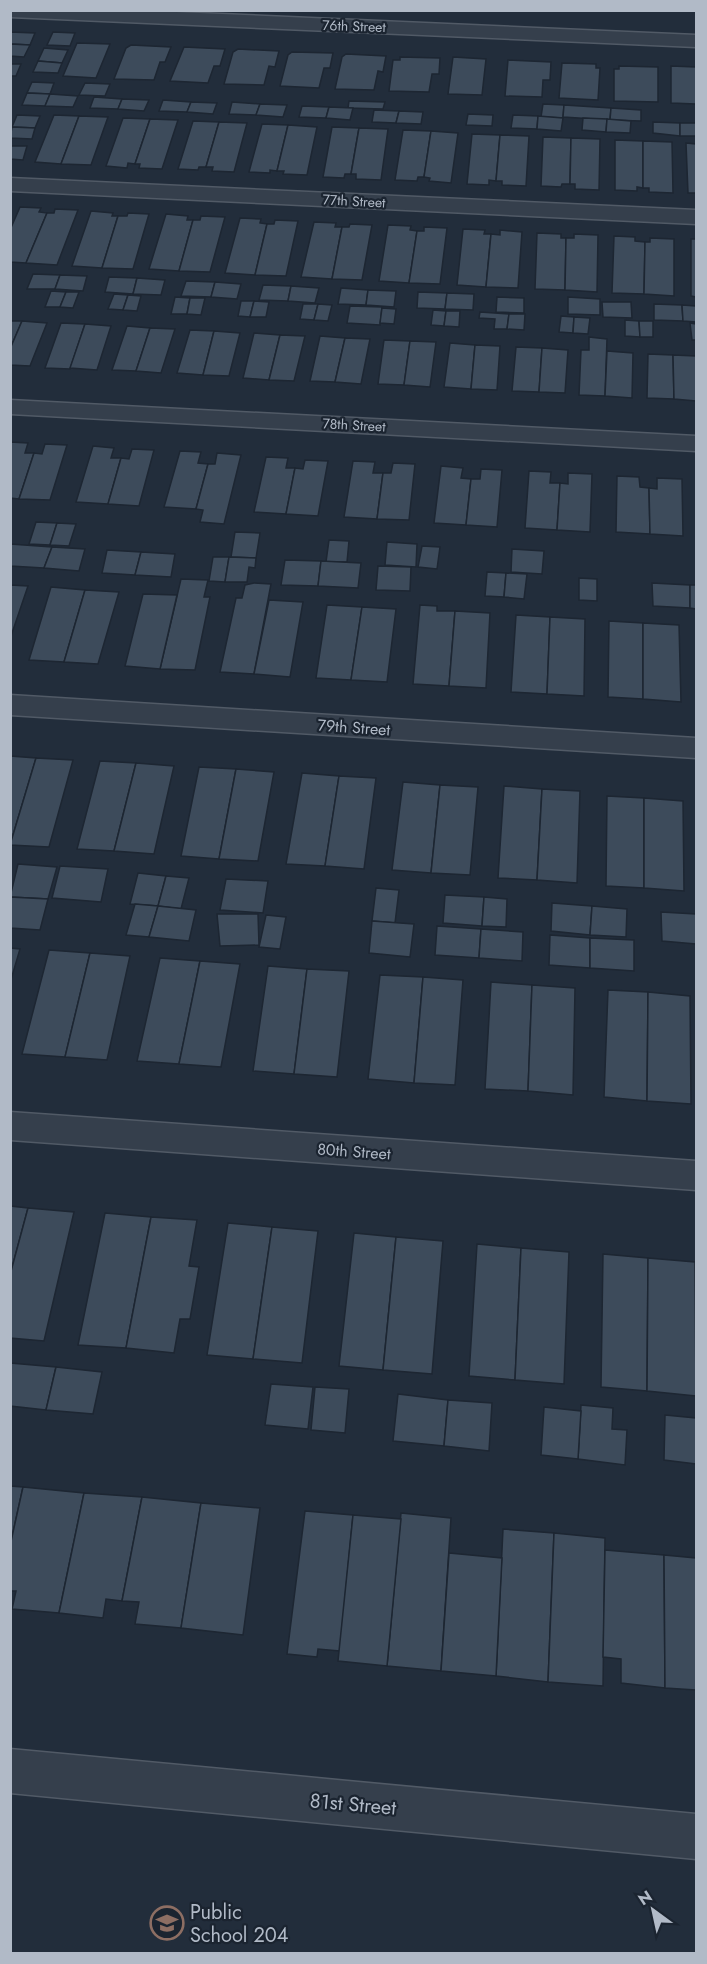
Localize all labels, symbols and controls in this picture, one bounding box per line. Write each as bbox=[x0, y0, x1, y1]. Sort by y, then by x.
street label: 76th Street bbox=[322, 15, 387, 37]
street label: 77th Street bbox=[322, 189, 387, 213]
street label: 78th Street bbox=[322, 413, 387, 437]
street label: 79th Street bbox=[317, 713, 391, 742]
street label: 80th Street bbox=[316, 1137, 392, 1166]
street label: 81st Street bbox=[309, 1786, 398, 1823]
north arrow bbox=[623, 1880, 683, 1940]
text: N bbox=[634, 1885, 657, 1911]
place label: Public School 204 bbox=[190, 1898, 289, 1950]
school or university icon: Public School 204 bbox=[149, 1905, 185, 1941]

